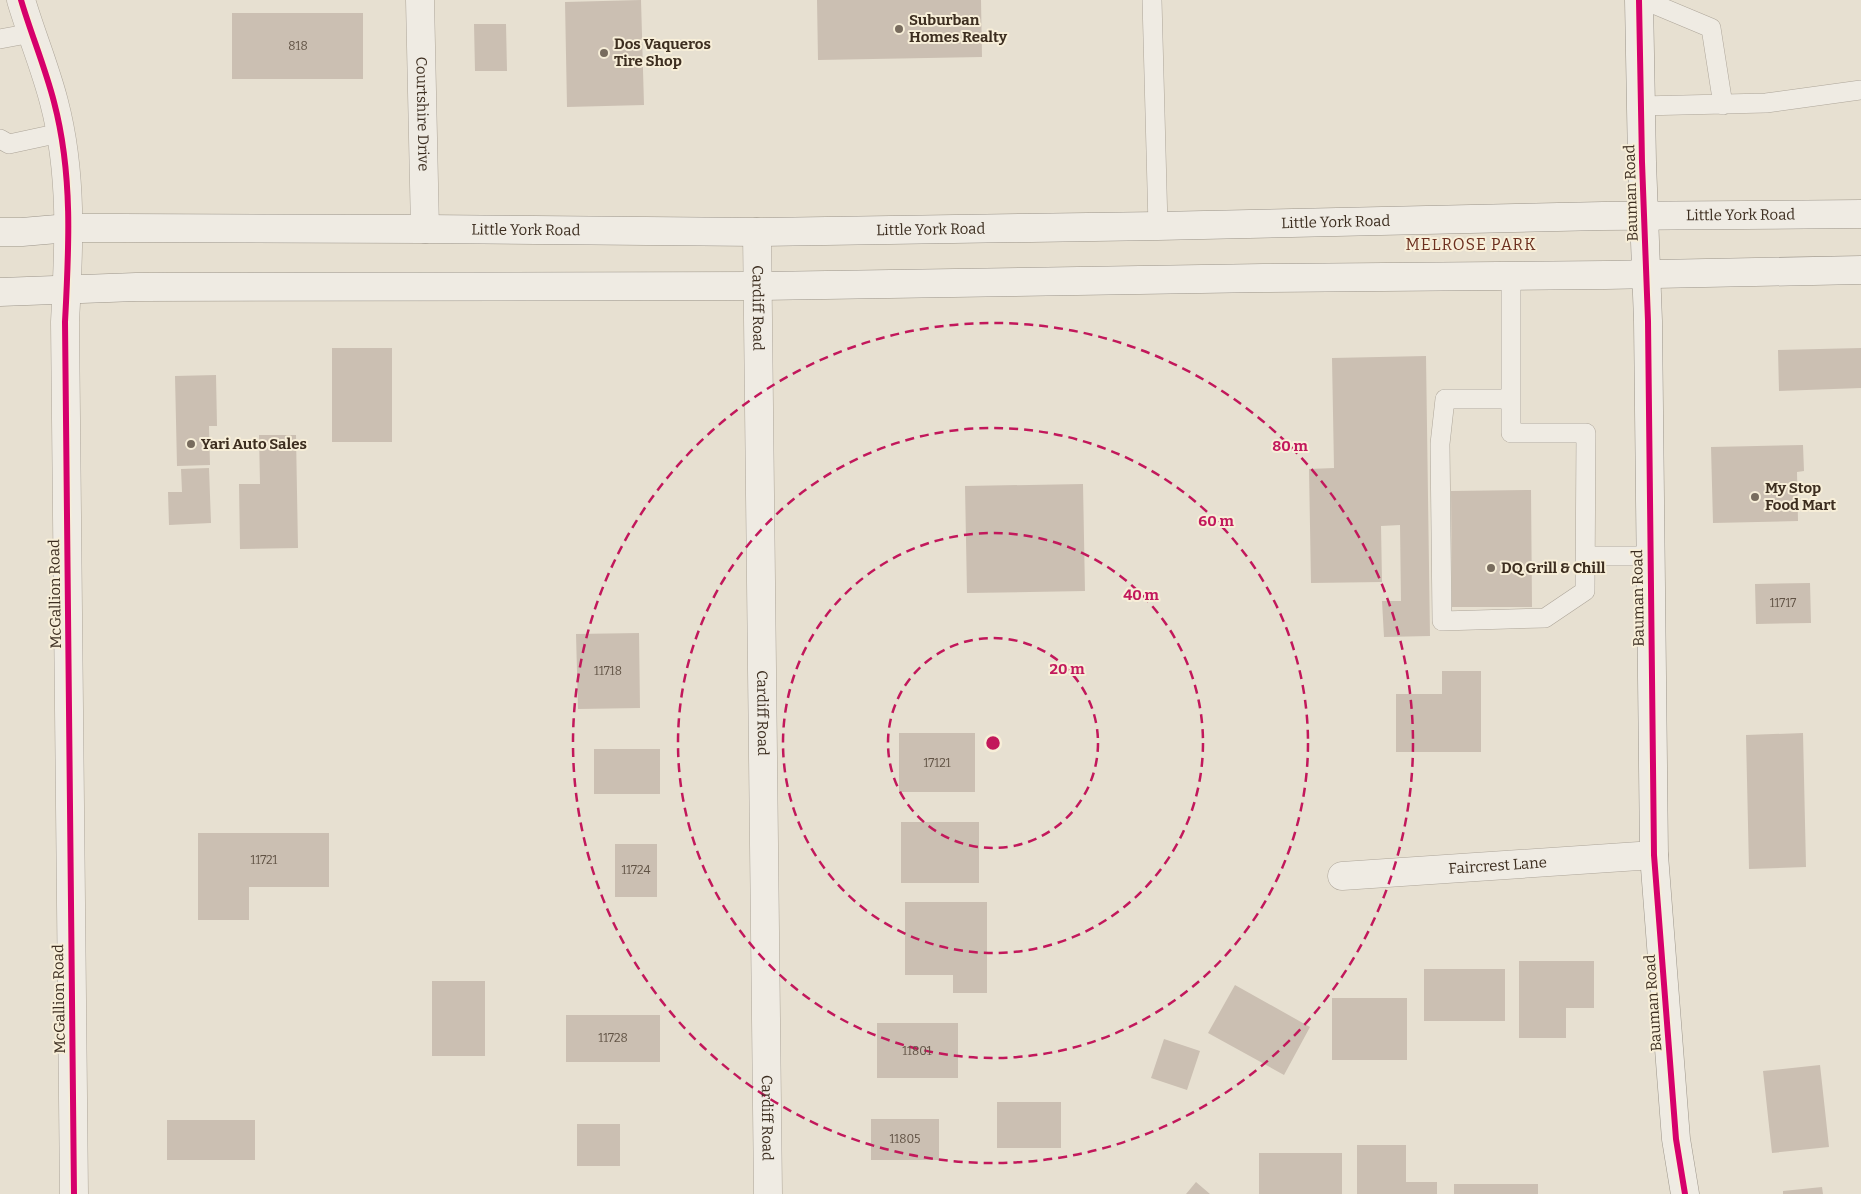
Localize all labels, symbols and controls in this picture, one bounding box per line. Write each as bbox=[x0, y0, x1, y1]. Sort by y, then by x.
place label: Suburban Homes Realty bbox=[909, 11, 1008, 46]
marker: Suburban Homes Realty bbox=[893, 23, 905, 35]
place label: Dos Vaqueros Tire Shop bbox=[614, 35, 711, 70]
house number: 818 bbox=[288, 39, 308, 53]
marker: Dos Vaqueros Tire Shop bbox=[598, 47, 610, 59]
street label: Courtshire Drive bbox=[412, 56, 433, 171]
street label: Bauman Road bbox=[1620, 144, 1642, 242]
street label: Little York Road bbox=[1686, 206, 1795, 224]
street label: Little York Road bbox=[1281, 212, 1391, 232]
street label: Little York Road bbox=[471, 220, 581, 239]
street label: Little York Road bbox=[876, 220, 986, 239]
district label: MELROSE PARK bbox=[1406, 235, 1536, 254]
street label: Cardiff Road bbox=[748, 265, 767, 351]
place label: Yari Auto Sales bbox=[201, 435, 307, 453]
text: 80 m bbox=[1272, 437, 1308, 455]
marker: Yari Auto Sales bbox=[185, 438, 197, 450]
place label: My Stop Food Mart bbox=[1765, 479, 1836, 514]
marker: My Stop Food Mart bbox=[1749, 491, 1761, 503]
text: 60 m bbox=[1198, 512, 1234, 530]
street label: McGallion Road bbox=[45, 539, 65, 649]
street label: Bauman Road bbox=[1628, 549, 1648, 647]
place label: DQ Grill & Chill bbox=[1501, 559, 1606, 577]
marker: DQ Grill & Chill bbox=[1485, 562, 1497, 574]
text: 40 m bbox=[1123, 586, 1160, 604]
house number: 11717 bbox=[1770, 596, 1796, 610]
text: 20 m bbox=[1050, 660, 1085, 678]
house number: 11718 bbox=[594, 664, 622, 678]
street label: Cardiff Road bbox=[753, 670, 772, 756]
centre of rings bbox=[984, 734, 1002, 752]
house number: 17121 bbox=[923, 756, 951, 770]
house number: 11721 bbox=[251, 853, 278, 867]
street label: Faircrest Lane bbox=[1448, 853, 1547, 878]
house number: 11724 bbox=[621, 863, 651, 877]
street label: McGallion Road bbox=[49, 944, 69, 1054]
street label: Bauman Road bbox=[1641, 954, 1665, 1052]
house number: 11728 bbox=[598, 1031, 628, 1045]
house number: 11801 bbox=[902, 1044, 932, 1058]
street label: Cardiff Road bbox=[758, 1075, 777, 1161]
house number: 11805 bbox=[889, 1132, 921, 1146]

